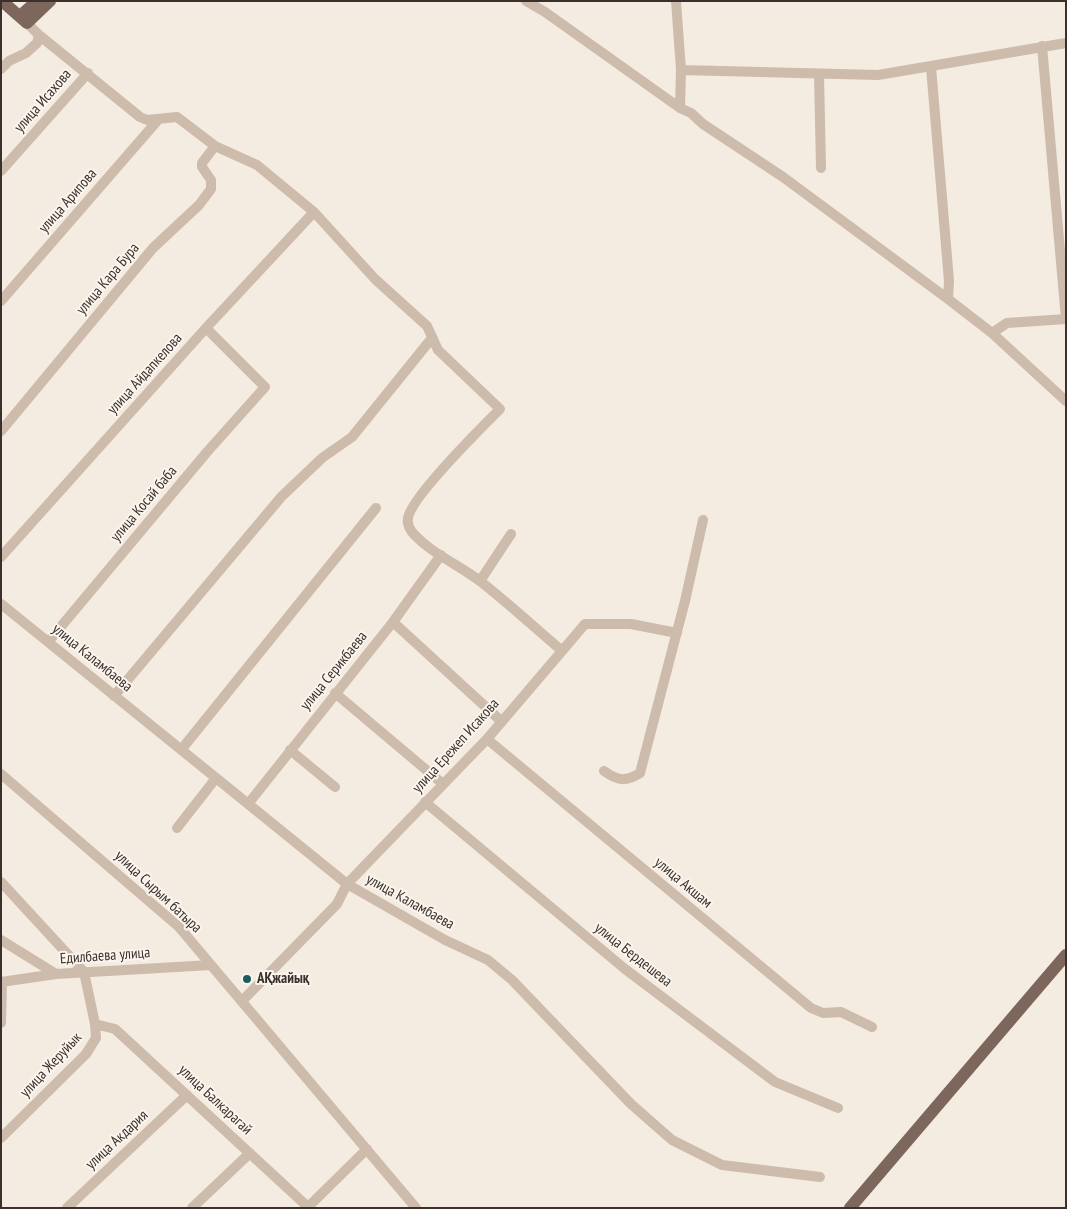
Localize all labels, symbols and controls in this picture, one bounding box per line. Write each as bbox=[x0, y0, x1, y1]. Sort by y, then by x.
street label: улица Исахова bbox=[11, 66, 75, 136]
street label: улица Арипова bbox=[35, 165, 101, 237]
street label: улица Кара Бура bbox=[73, 240, 143, 318]
street label: улица Айдапкелова bbox=[104, 330, 186, 418]
street label: улица Косай баба bbox=[107, 463, 181, 545]
street label: улица Каламбаева bbox=[48, 620, 136, 696]
street label: улица Серикбаева bbox=[297, 628, 371, 714]
street label: улица Ережеп Исакова bbox=[409, 695, 503, 797]
street label: улица Сырым батыра bbox=[111, 847, 205, 937]
street label: улица Акшам bbox=[651, 854, 715, 912]
street label: улица Каламбаева bbox=[363, 870, 457, 934]
street label: улица Бердешева bbox=[591, 919, 675, 991]
street label: Едилбаева улица bbox=[59, 944, 151, 968]
place label: АҚжайық bbox=[257, 970, 309, 988]
marker: АҚжайық bbox=[241, 973, 253, 985]
street label: улица Жеруйык bbox=[16, 1029, 86, 1101]
street label: улица Балкарагай bbox=[174, 1061, 256, 1139]
street label: улица Акдария bbox=[82, 1107, 152, 1173]

